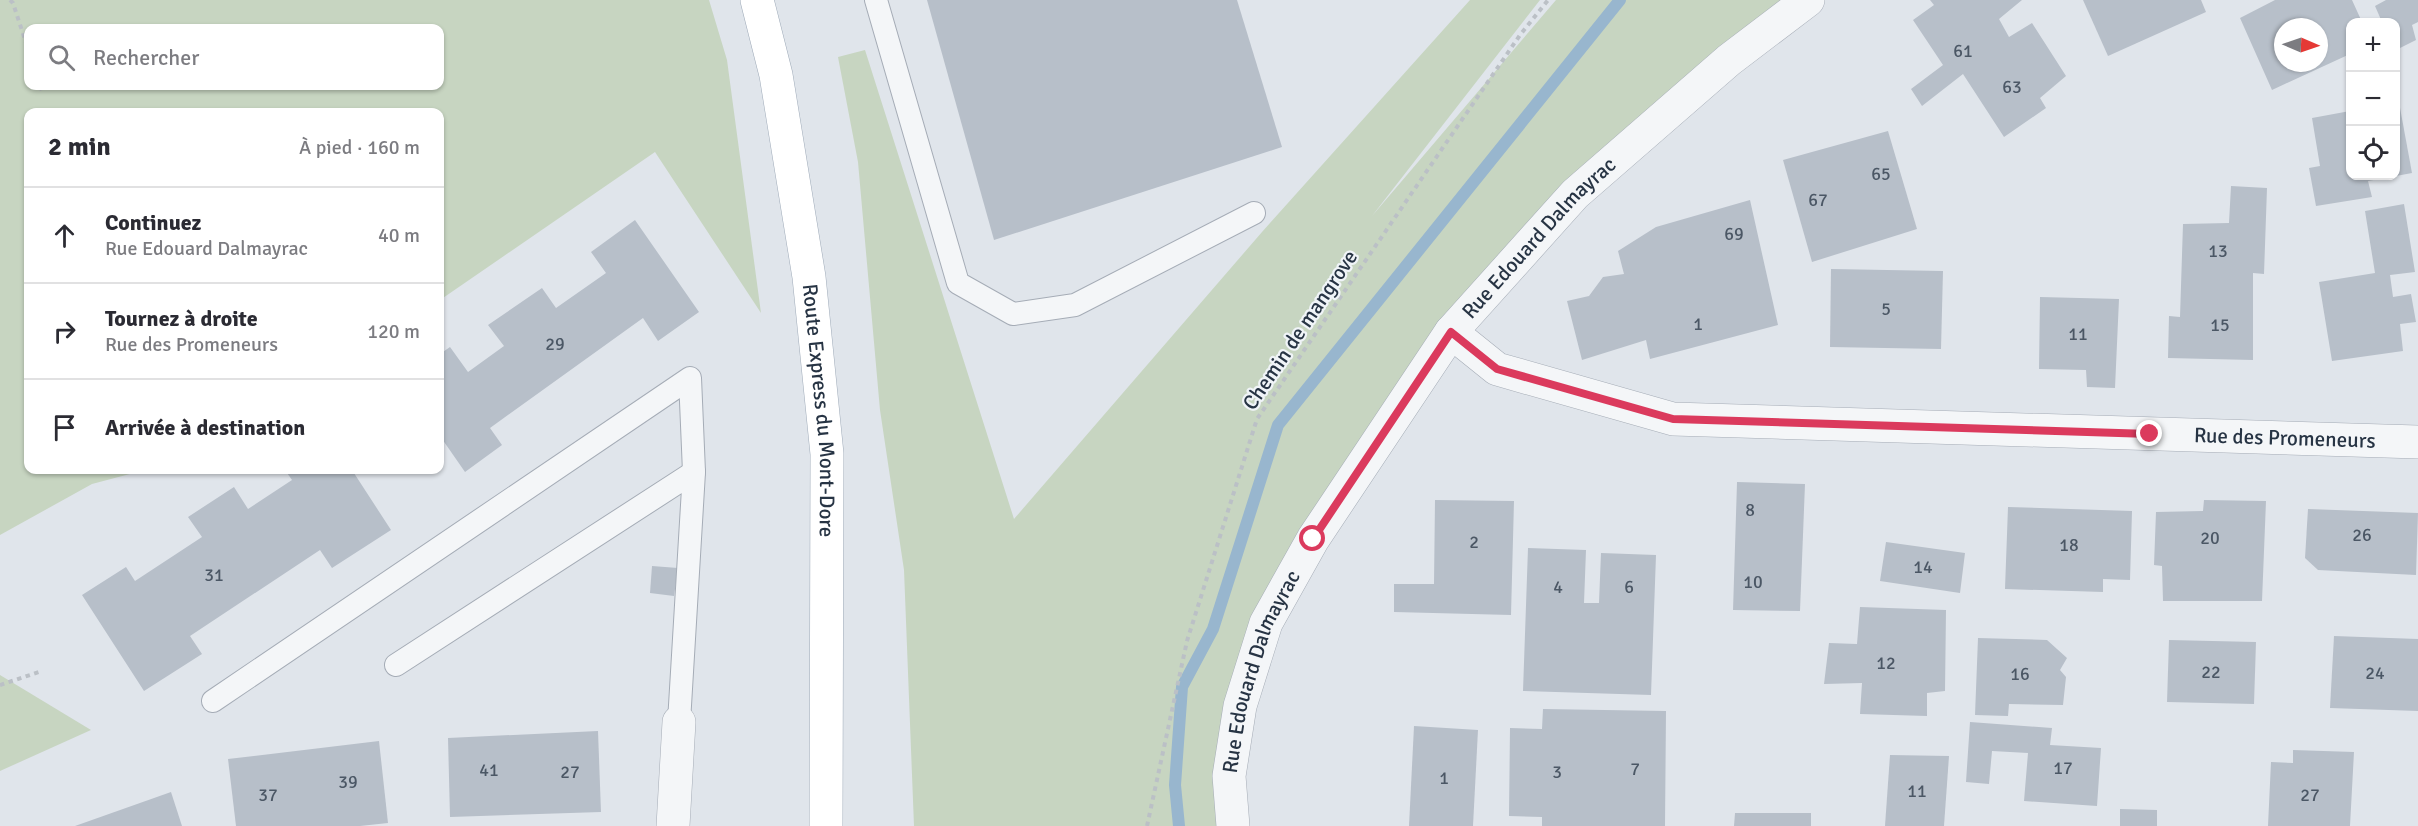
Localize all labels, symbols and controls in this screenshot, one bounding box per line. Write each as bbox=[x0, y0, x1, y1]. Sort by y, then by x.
north arrow bbox=[2274, 18, 2328, 72]
map controls bbox=[2346, 18, 2400, 180]
button: + bbox=[2346, 18, 2400, 72]
search box bbox=[24, 24, 444, 90]
house number: 61 bbox=[1953, 40, 1973, 62]
icon: search bbox=[45, 41, 78, 74]
text: Rechercher bbox=[93, 44, 199, 71]
button: − bbox=[2346, 72, 2400, 126]
house number: 63 bbox=[2002, 76, 2022, 98]
button: locate bbox=[2346, 126, 2400, 180]
text: 2 min bbox=[48, 131, 111, 163]
text: À pied · 160 m bbox=[299, 135, 420, 160]
street label: Rue Edouard Dalmayrac bbox=[1456, 151, 1621, 324]
house number: 65 bbox=[1871, 163, 1891, 185]
house number: 67 bbox=[1808, 189, 1828, 211]
text: Continuez bbox=[105, 209, 201, 236]
icon: ahead bbox=[48, 219, 81, 252]
text: 40 m bbox=[378, 223, 420, 248]
house number: 69 bbox=[1724, 223, 1744, 245]
text: Rue Edouard Dalmayrac bbox=[105, 236, 308, 261]
house number: 13 bbox=[2208, 240, 2228, 262]
street label: Chemin de mangrove bbox=[1237, 245, 1363, 415]
street label: Route Express du Mont-Dore bbox=[797, 282, 840, 537]
house number: 5 bbox=[1881, 298, 1891, 320]
text: Tournez à droite bbox=[105, 305, 258, 332]
house number: 1 bbox=[1693, 313, 1703, 335]
house number: 15 bbox=[2210, 314, 2230, 336]
icon: right bbox=[48, 315, 81, 348]
text: 120 m bbox=[367, 319, 420, 344]
house number: 11 bbox=[2068, 323, 2088, 345]
text: Rue des Promeneurs bbox=[105, 332, 278, 357]
house number: 29 bbox=[545, 333, 565, 355]
icon: arrive bbox=[48, 411, 81, 444]
text: Arrivée à destination bbox=[105, 414, 305, 441]
route end bbox=[2136, 420, 2162, 446]
street label: Rue des Promeneurs bbox=[2193, 422, 2376, 454]
house number: 8 bbox=[1745, 499, 1755, 521]
house number: 26 bbox=[2352, 524, 2372, 546]
route start bbox=[1299, 525, 1325, 551]
house number: 20 bbox=[2200, 527, 2220, 549]
house number: 2 bbox=[1469, 531, 1479, 553]
house number: 18 bbox=[2059, 534, 2079, 556]
house number: 14 bbox=[1913, 556, 1933, 578]
house number: 31 bbox=[204, 564, 224, 586]
street label: Rue Edouard Dalmayrac bbox=[1217, 565, 1306, 775]
house number: 10 bbox=[1743, 571, 1763, 593]
house number: 4 bbox=[1553, 576, 1563, 598]
house number: 6 bbox=[1624, 576, 1634, 598]
house number: 12 bbox=[1876, 652, 1896, 674]
house number: 22 bbox=[2201, 661, 2221, 683]
house number: 24 bbox=[2365, 662, 2385, 684]
house number: 16 bbox=[2010, 663, 2030, 685]
house number: 17 bbox=[2053, 757, 2073, 779]
house number: 7 bbox=[1630, 758, 1640, 780]
house number: 41 bbox=[479, 759, 499, 781]
house number: 27 bbox=[560, 761, 580, 783]
house number: 3 bbox=[1552, 761, 1562, 783]
house number: 1 bbox=[1439, 767, 1449, 789]
house number: 39 bbox=[338, 771, 358, 793]
house number: 11 bbox=[1907, 780, 1927, 802]
house number: 37 bbox=[258, 784, 278, 806]
house number: 27 bbox=[2300, 784, 2320, 806]

